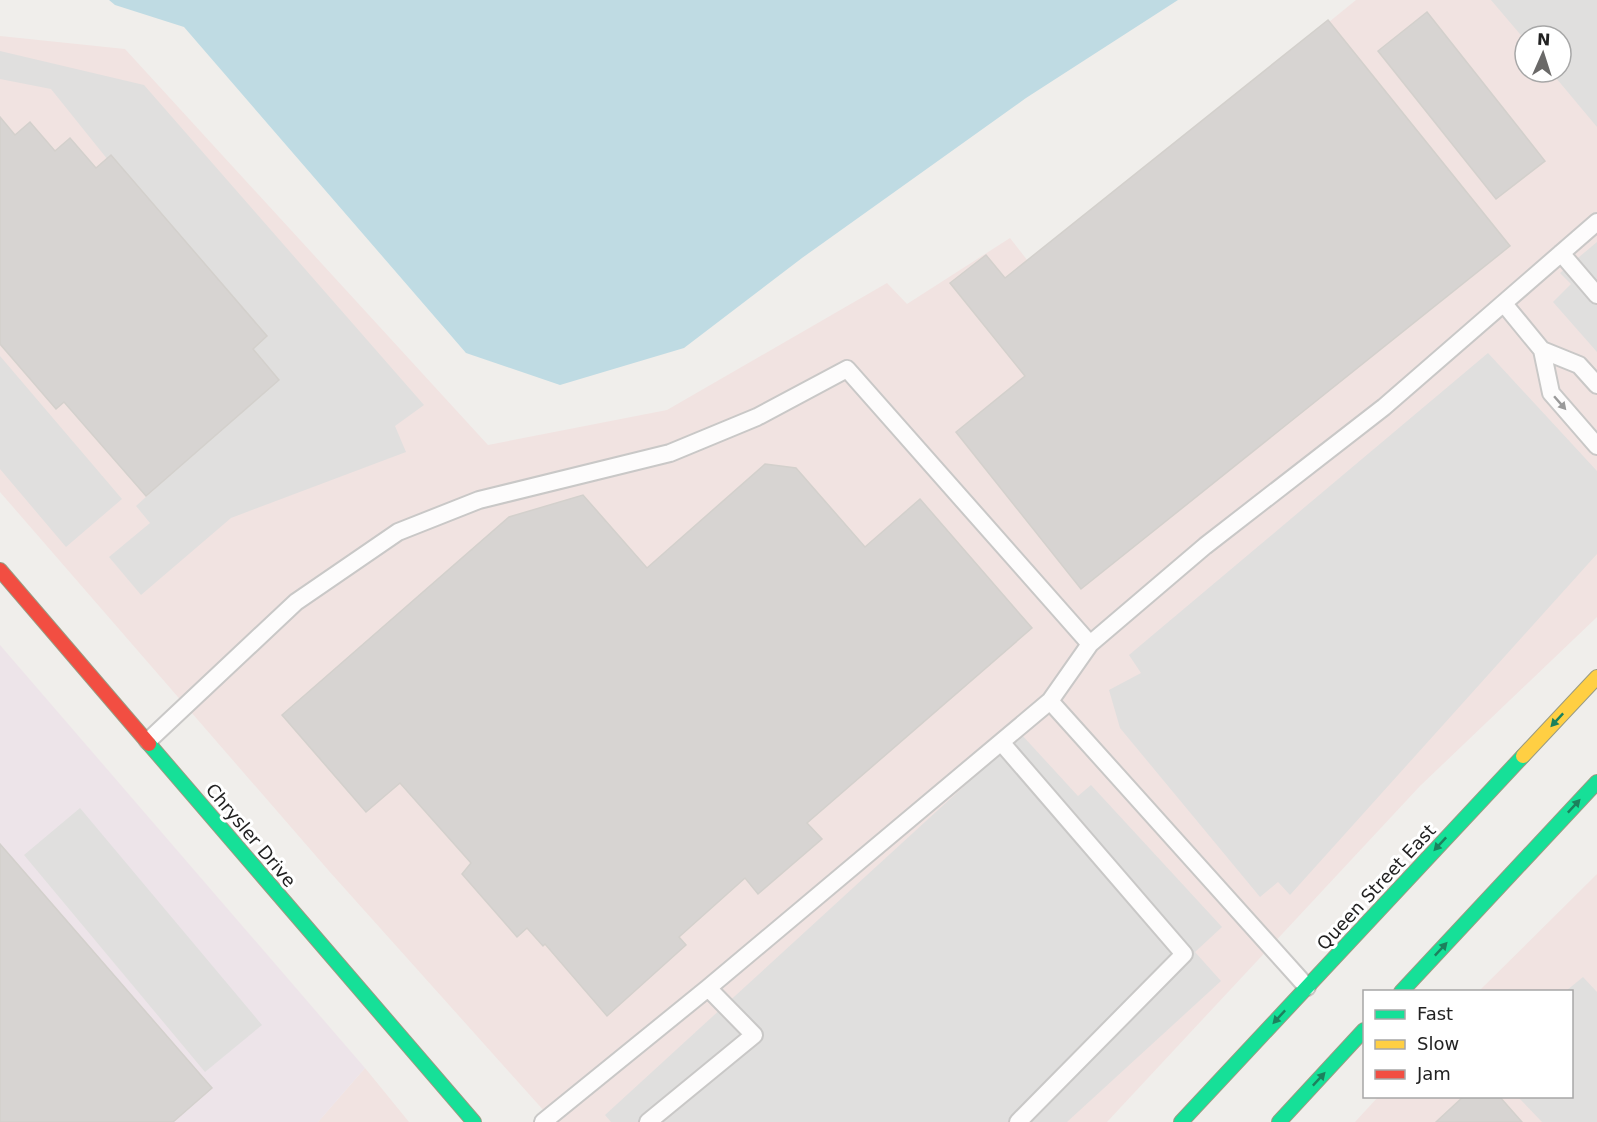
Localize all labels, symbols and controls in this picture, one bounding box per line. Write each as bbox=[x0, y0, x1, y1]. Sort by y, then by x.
north arrow bbox=[1513, 24, 1573, 84]
text: N bbox=[1537, 30, 1551, 49]
one-way arrow bbox=[1553, 395, 1566, 411]
one-way arrow bbox=[1551, 712, 1564, 727]
street label: Chrysler Drive bbox=[202, 779, 300, 891]
one-way arrow bbox=[1567, 799, 1581, 814]
street label: Queen Street East bbox=[1312, 820, 1440, 954]
one-way arrow bbox=[1434, 837, 1448, 851]
one-way arrow bbox=[1434, 941, 1448, 956]
legend bbox=[1363, 990, 1573, 1098]
text: Fast bbox=[1417, 1003, 1453, 1024]
one-way arrow bbox=[1272, 1010, 1286, 1024]
text: Slow bbox=[1417, 1033, 1459, 1054]
text: Jam bbox=[1416, 1063, 1451, 1084]
one-way arrow bbox=[1312, 1072, 1325, 1087]

